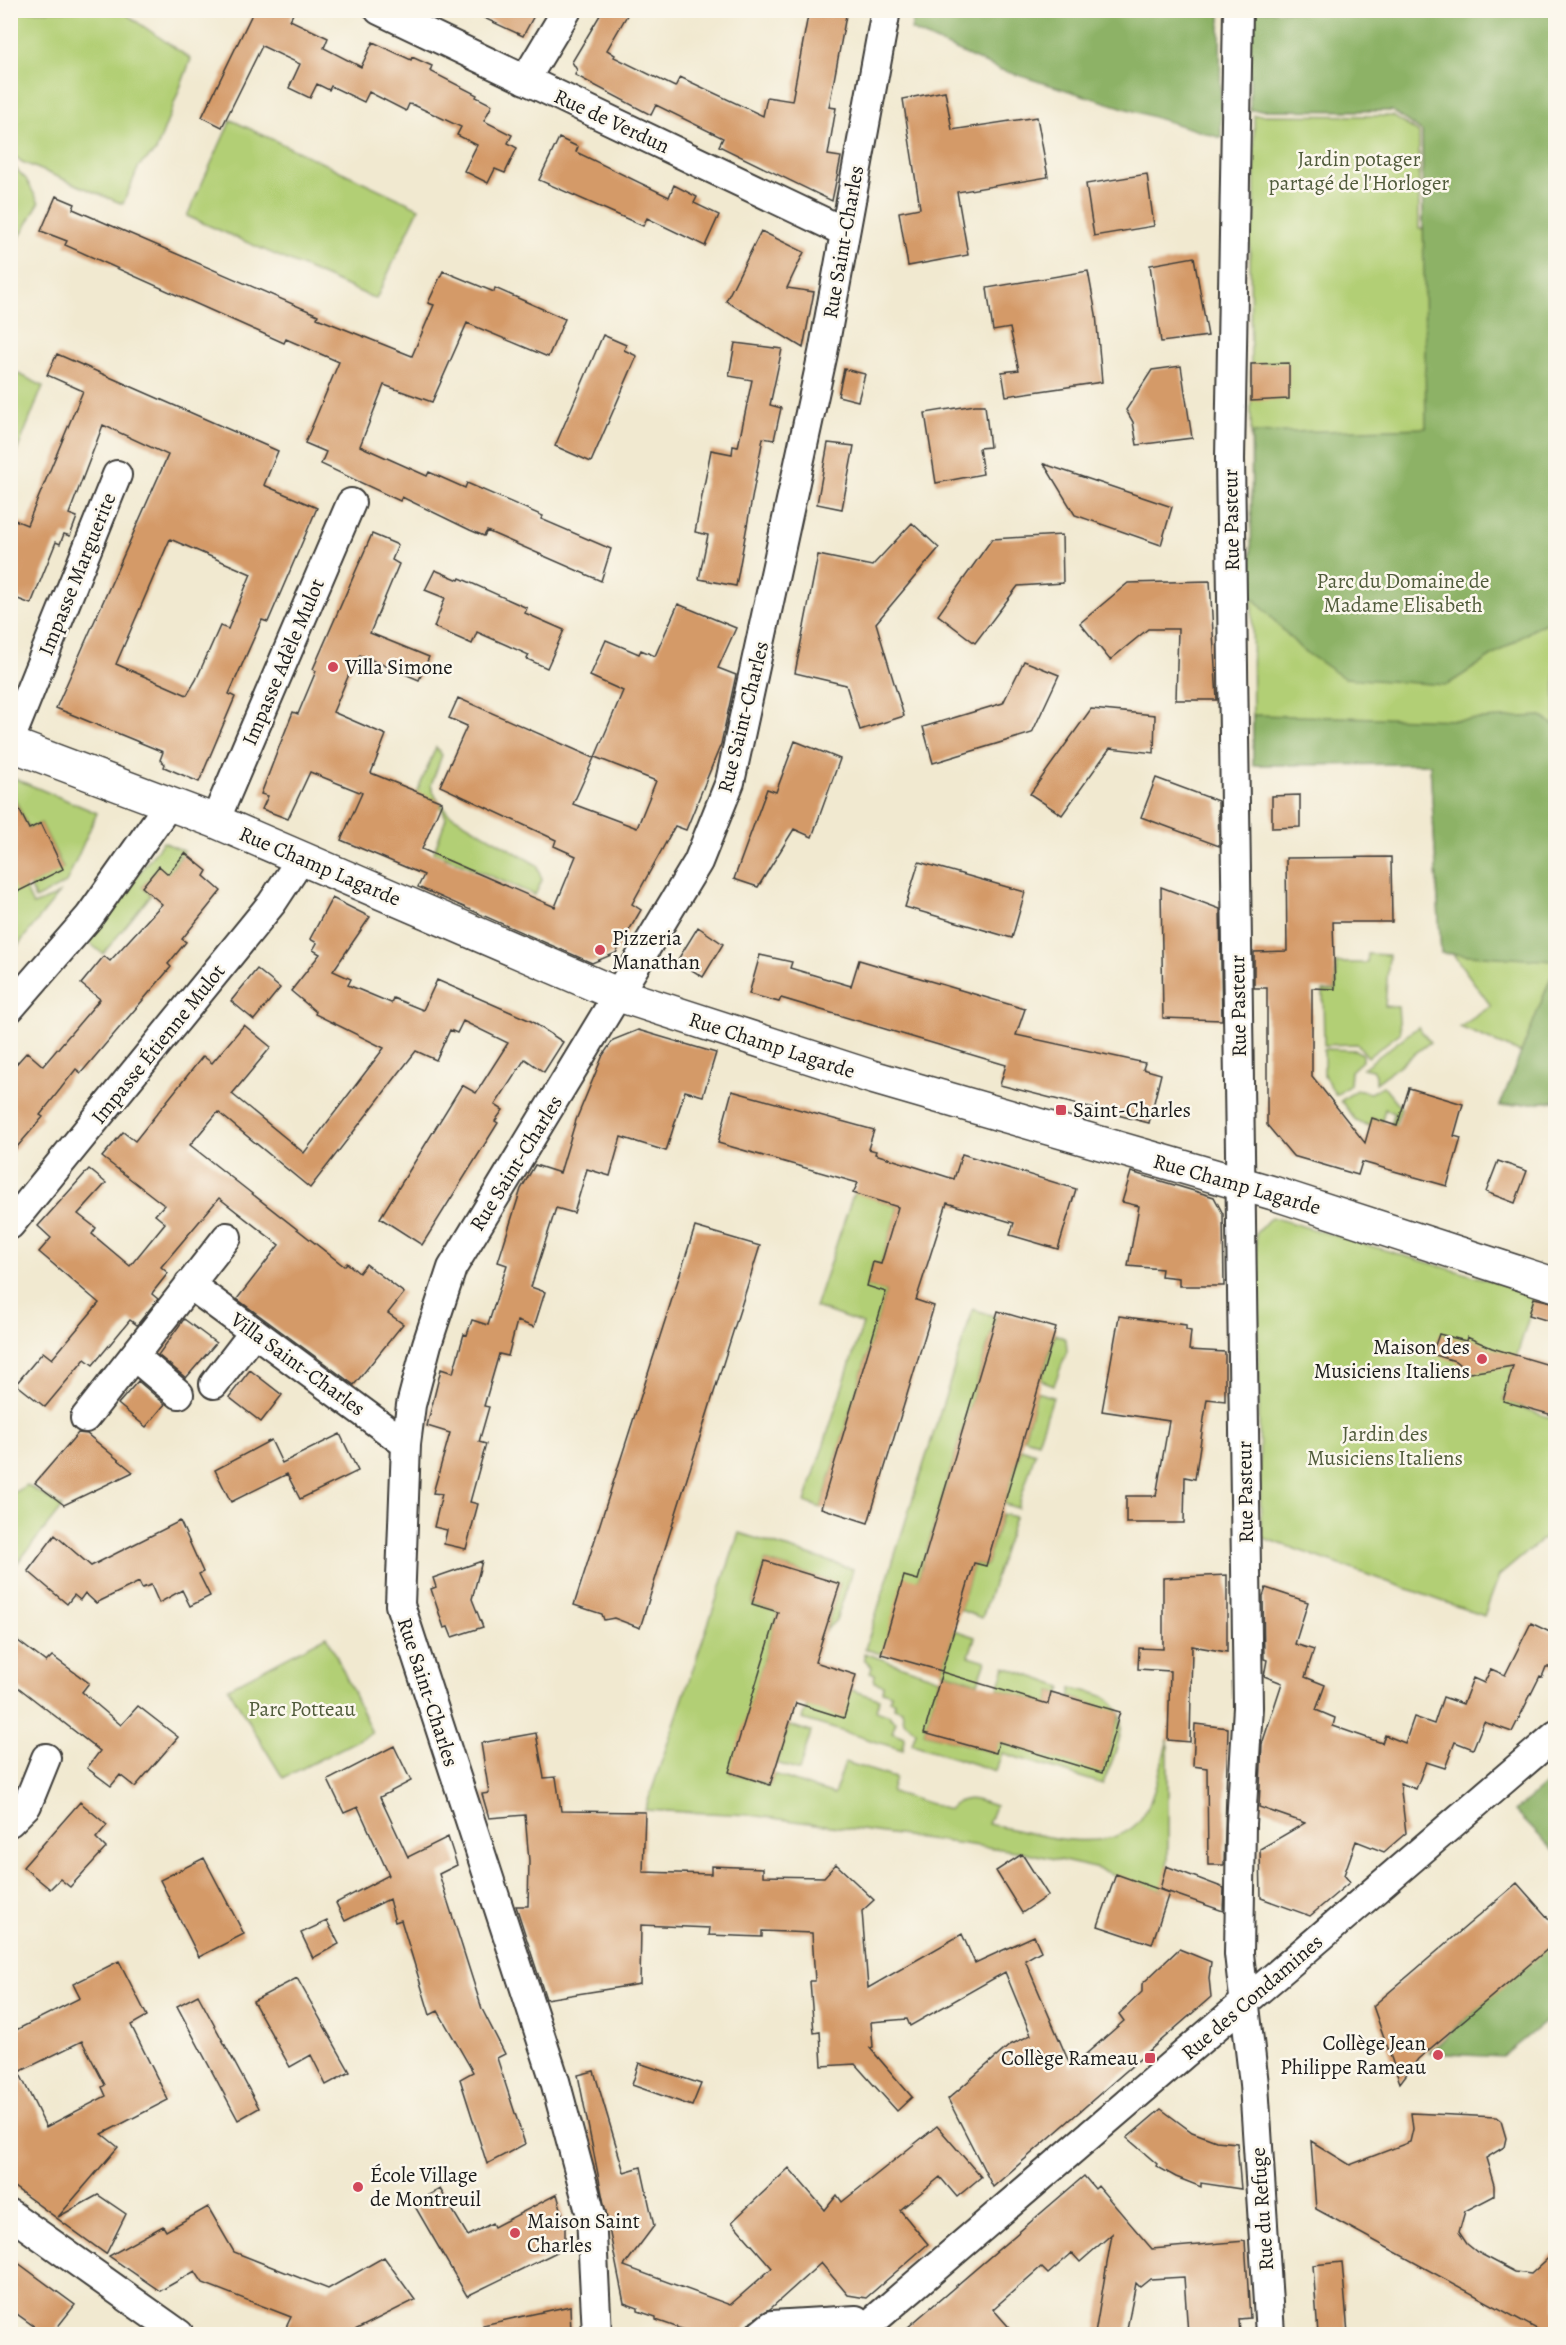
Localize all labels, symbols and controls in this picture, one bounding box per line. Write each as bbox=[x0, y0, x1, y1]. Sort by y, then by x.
street label: Rue de Verdun bbox=[550, 82, 674, 160]
park label: Jardin potager partagé de l'Horloger bbox=[1269, 145, 1449, 197]
street label: Rue Saint-Charles bbox=[816, 163, 870, 321]
street label: Rue Pasteur bbox=[1216, 469, 1246, 571]
street label: Impasse Marguerite bbox=[32, 488, 122, 660]
park label: Parc du Domaine de Madame Elisabeth bbox=[1317, 567, 1489, 619]
street label: Impasse Adèle Mulot bbox=[235, 574, 331, 750]
street label: Rue Saint-Charles bbox=[711, 638, 775, 796]
place label: Villa Simone bbox=[344, 653, 453, 681]
marker: Villa Simone bbox=[326, 660, 340, 674]
street label: Rue Champ Lagarde bbox=[235, 819, 405, 913]
place label: Pizzeria Manathan bbox=[612, 924, 700, 976]
marker: Pizzeria Manathan bbox=[593, 943, 607, 957]
street label: Rue Pasteur bbox=[1223, 955, 1253, 1057]
street label: Impasse Étienne Mulot bbox=[85, 958, 231, 1130]
street label: Rue Champ Lagarde bbox=[685, 1005, 859, 1085]
street label: Rue Saint-Charles bbox=[463, 1090, 569, 1236]
place label: Saint-Charles bbox=[1073, 1096, 1191, 1124]
marker: Saint-Charles bbox=[1054, 1103, 1068, 1117]
street label: Rue Champ Lagarde bbox=[1150, 1147, 1324, 1221]
street label: Villa Saint-Charles bbox=[224, 1305, 371, 1422]
place label: Maison des Musiciens Italiens bbox=[1314, 1333, 1470, 1385]
marker: Maison des Musiciens Italiens bbox=[1475, 1352, 1489, 1366]
park label: Jardin des Musiciens Italiens bbox=[1307, 1420, 1463, 1472]
street label: Rue Pasteur bbox=[1230, 1441, 1260, 1543]
street label: Rue Saint-Charles bbox=[391, 1614, 465, 1770]
park label: Parc Potteau bbox=[248, 1695, 356, 1723]
street label: Rue des Condamines bbox=[1175, 1928, 1329, 2066]
place label: Collège Jean Philippe Rameau bbox=[1280, 2029, 1427, 2081]
place label: Collège Rameau bbox=[1001, 2044, 1139, 2072]
marker: Collège Jean Philippe Rameau bbox=[1431, 2048, 1445, 2062]
marker: Collège Rameau bbox=[1143, 2051, 1157, 2065]
street label: Rue du Refuge bbox=[1244, 2146, 1280, 2272]
place label: École Village de Montreuil bbox=[370, 2161, 481, 2213]
marker: École Village de Montreuil bbox=[351, 2180, 365, 2194]
place label: Maison Saint Charles bbox=[527, 2207, 640, 2259]
marker: Maison Saint Charles bbox=[508, 2226, 522, 2240]

